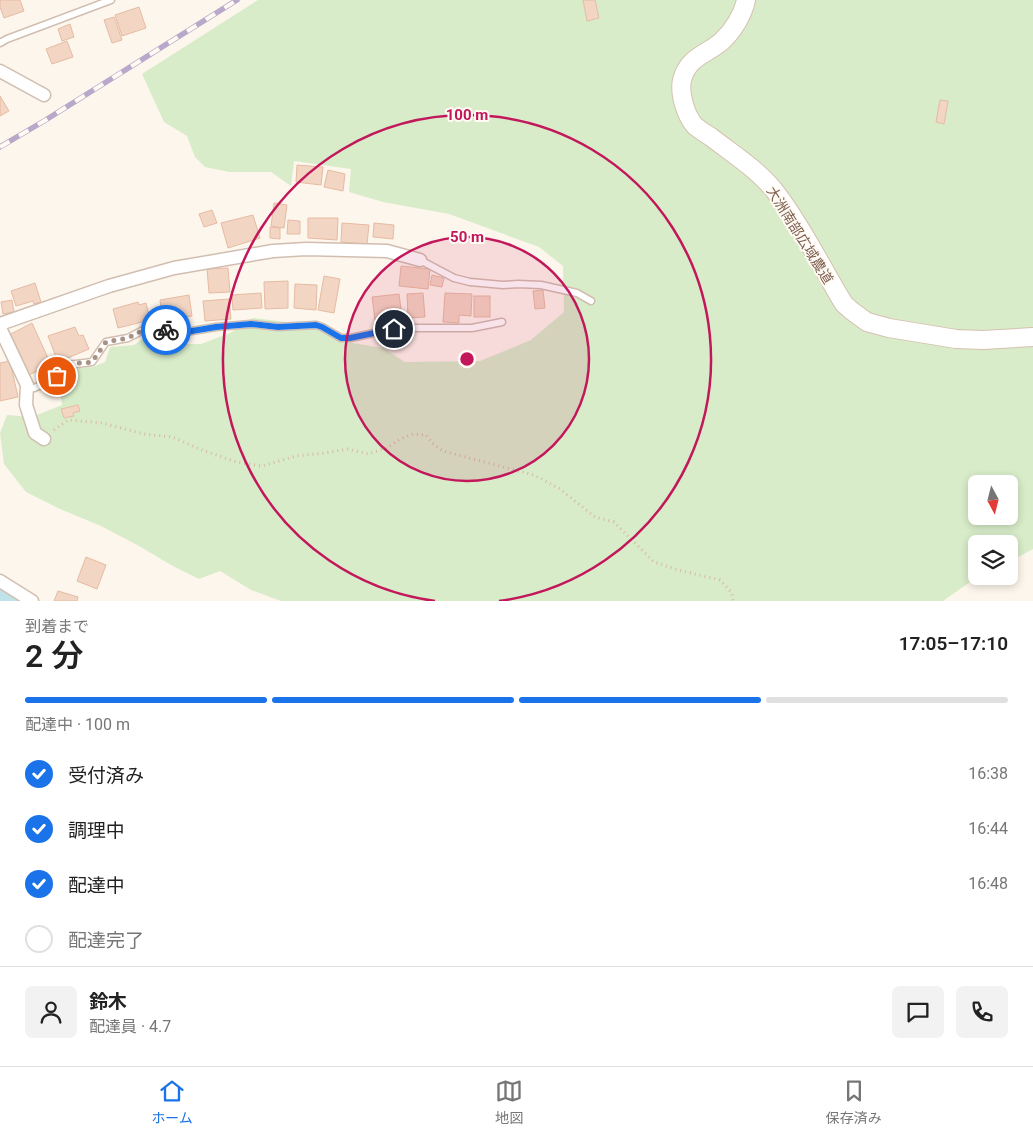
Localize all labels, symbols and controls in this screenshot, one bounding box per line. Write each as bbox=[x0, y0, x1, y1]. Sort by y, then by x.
text: 100 m bbox=[446, 106, 488, 124]
street label: 大洲南部広域農道 bbox=[764, 183, 836, 287]
text: 50 m bbox=[450, 228, 484, 246]
courier bbox=[141, 305, 191, 355]
pin bbox=[373, 308, 415, 350]
icon: home bbox=[380, 315, 408, 343]
icon: bike bbox=[152, 316, 180, 344]
centre of rings bbox=[458, 350, 476, 368]
pin bbox=[36, 355, 78, 397]
icon: bag bbox=[43, 362, 71, 390]
north arrow bbox=[968, 475, 1018, 525]
map controls bbox=[968, 475, 1018, 585]
button: layers bbox=[968, 535, 1018, 585]
text: 到着まで bbox=[25, 617, 89, 636]
text: 17:05–17:10 bbox=[899, 632, 1008, 655]
text: 2 分 bbox=[25, 637, 83, 675]
text: 配達中 · 100 m bbox=[25, 715, 130, 734]
icon: check bbox=[25, 760, 53, 788]
text: 受付済み bbox=[68, 764, 144, 787]
text: 16:38 bbox=[968, 764, 1008, 783]
icon: check bbox=[25, 815, 53, 843]
text: 調理中 bbox=[68, 819, 125, 842]
text: 16:44 bbox=[968, 819, 1008, 838]
icon: check bbox=[25, 870, 53, 898]
text: 配達中 bbox=[68, 874, 125, 897]
text: 16:48 bbox=[968, 874, 1008, 893]
text: 配達完了 bbox=[68, 929, 144, 952]
button: person bbox=[25, 986, 77, 1038]
button: chat bbox=[892, 986, 944, 1038]
button: phone bbox=[956, 986, 1008, 1038]
text: 鈴木 bbox=[89, 990, 127, 1013]
text: 配達員 · 4.7 bbox=[89, 1017, 171, 1036]
tab: ホーム bbox=[151, 1077, 193, 1127]
tab: 地図 bbox=[495, 1077, 523, 1127]
tab: 保存済み bbox=[826, 1077, 882, 1127]

